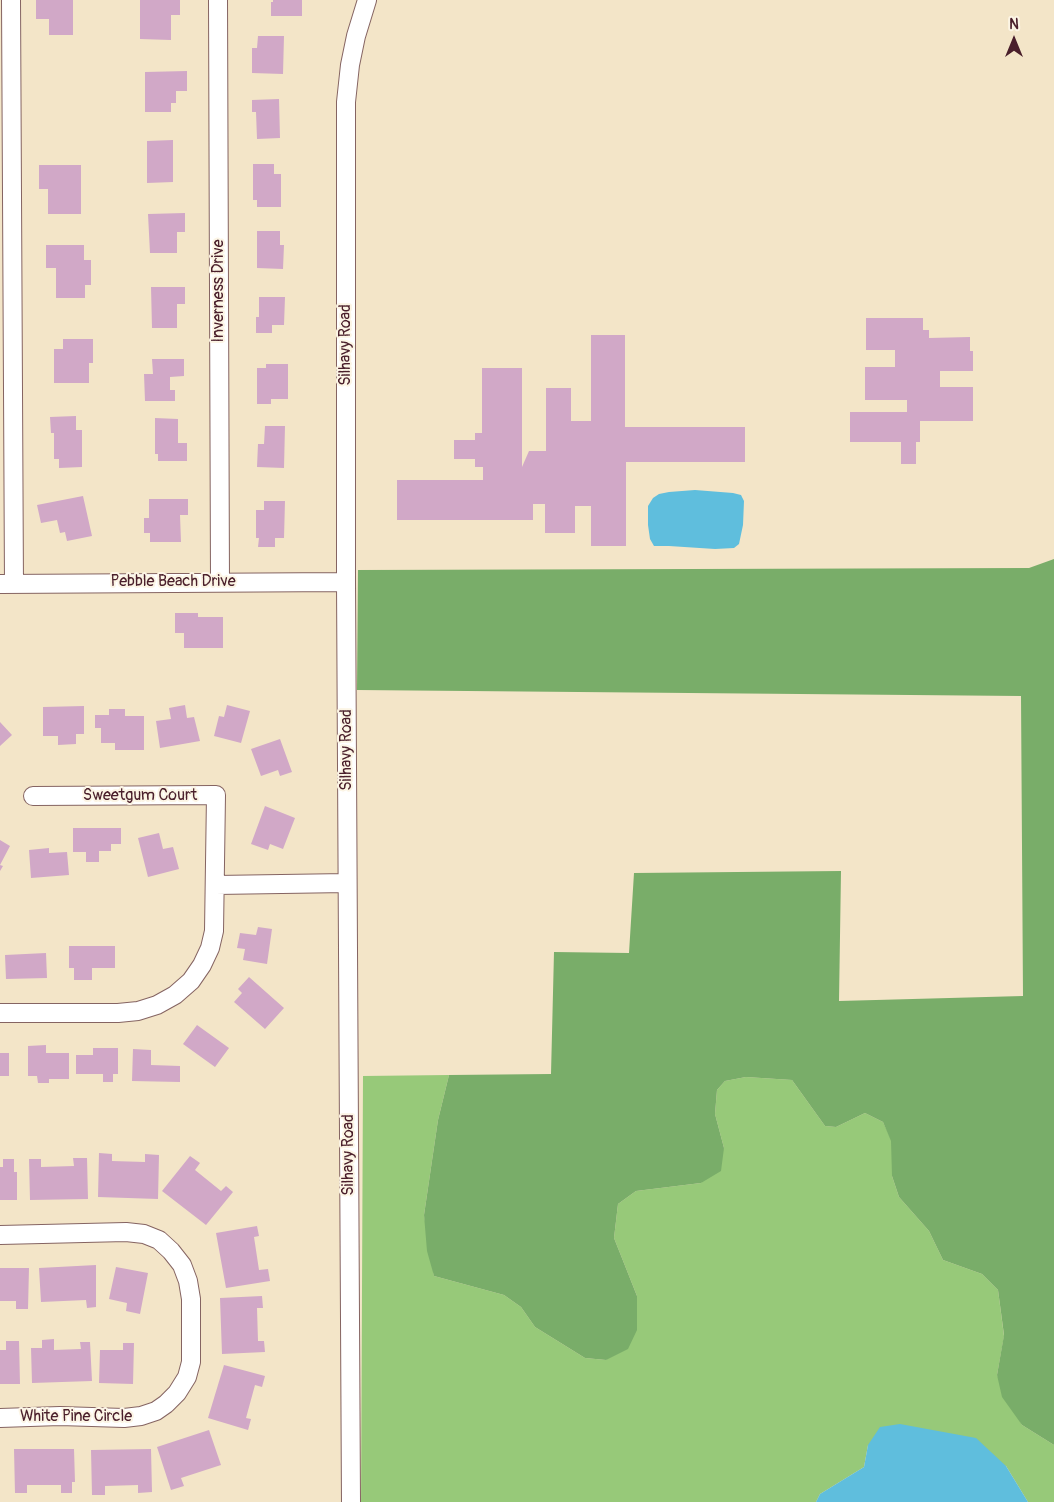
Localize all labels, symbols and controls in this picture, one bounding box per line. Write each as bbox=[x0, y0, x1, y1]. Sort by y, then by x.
north arrow bbox=[989, 15, 1039, 65]
text: N bbox=[1009, 16, 1019, 33]
street label: Inverness Drive bbox=[209, 239, 229, 343]
street label: Silhavy Road bbox=[336, 304, 356, 386]
street label: Pebble Beach Drive bbox=[110, 572, 236, 592]
street label: Silhavy Road bbox=[337, 709, 357, 791]
street label: Sweetgum Court bbox=[83, 786, 197, 806]
street label: Silhavy Road bbox=[339, 1114, 359, 1196]
street label: White Pine Circle bbox=[20, 1407, 132, 1427]

